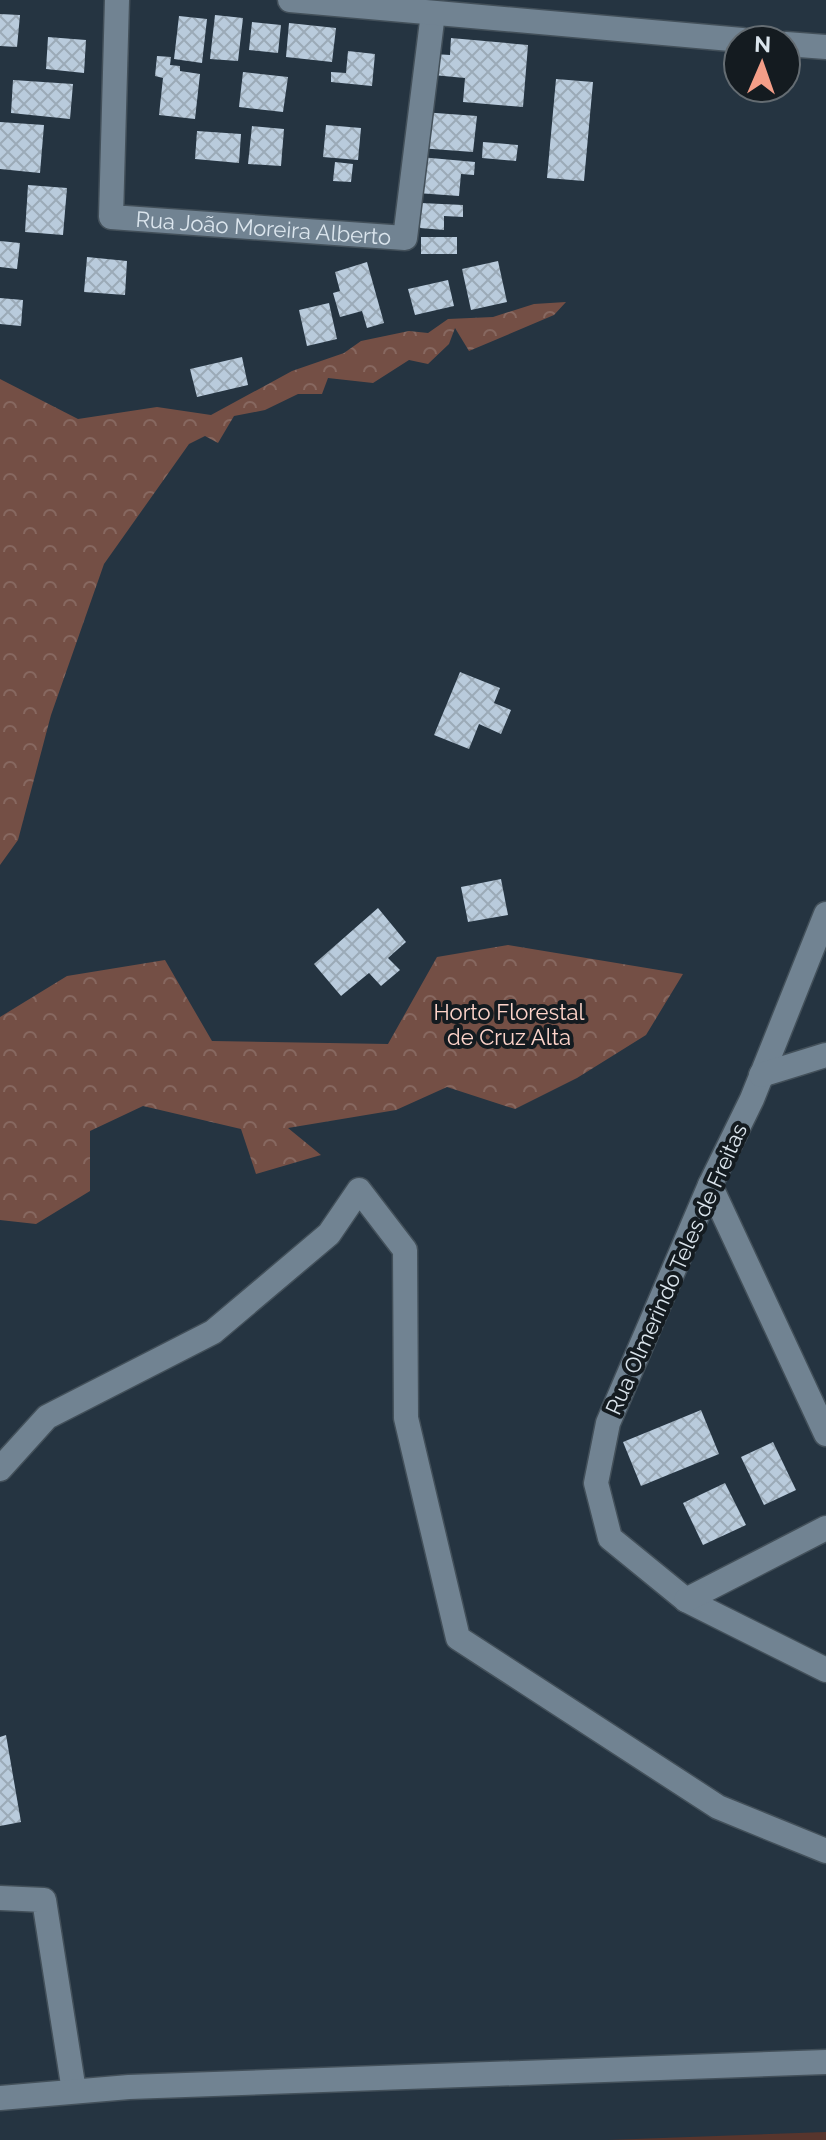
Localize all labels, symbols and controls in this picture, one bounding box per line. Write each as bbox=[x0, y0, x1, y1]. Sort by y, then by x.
north arrow bbox=[722, 24, 802, 104]
text: N bbox=[754, 31, 772, 57]
street label: Rua João Moreira Alberto bbox=[135, 206, 392, 250]
park label: Horto Florestal de Cruz Alta bbox=[433, 999, 585, 1050]
street label: Rua Olmerindo Teles de Freitas bbox=[600, 1119, 752, 1419]

